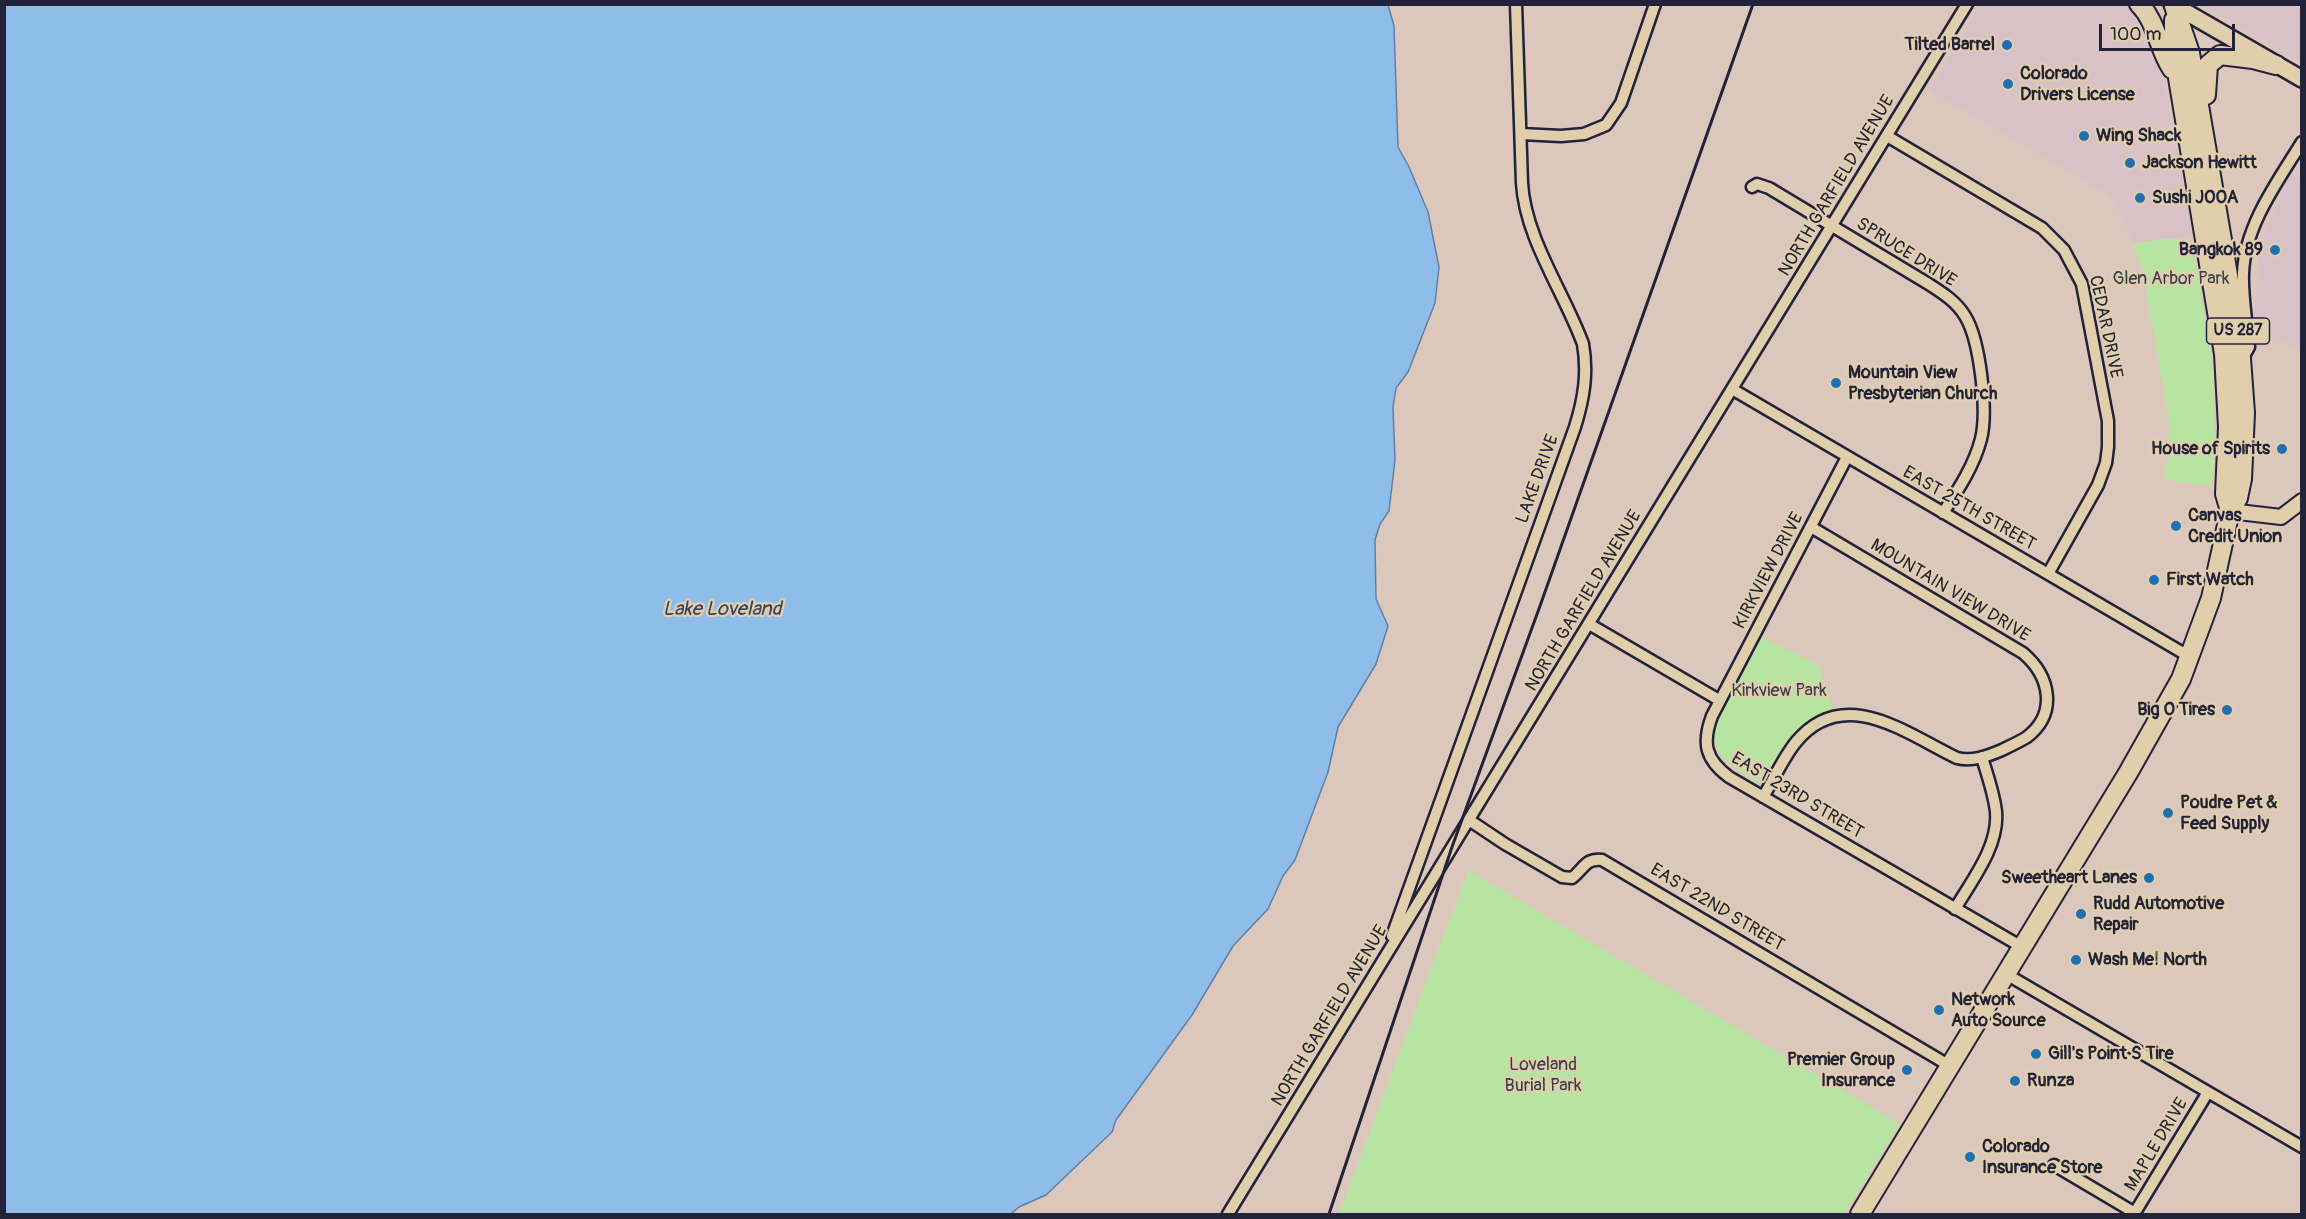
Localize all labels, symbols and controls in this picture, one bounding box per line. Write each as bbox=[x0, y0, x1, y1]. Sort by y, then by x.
scale bar bbox=[2102, 12, 2238, 50]
text: 100 m bbox=[2110, 23, 2162, 46]
place label: Tilted Barrel bbox=[1904, 34, 1995, 56]
marker: Tilted Barrel bbox=[2000, 38, 2014, 52]
place label: Colorado Drivers License bbox=[2020, 63, 2135, 106]
marker: Colorado Drivers License bbox=[2001, 77, 2015, 91]
street label: NORTH GARFIELD AVENUE bbox=[1774, 92, 1900, 280]
place label: Wing Shack bbox=[2096, 125, 2181, 147]
marker: Wing Shack bbox=[2077, 129, 2091, 143]
place label: Jackson Hewitt bbox=[2142, 152, 2257, 174]
marker: Jackson Hewitt bbox=[2123, 156, 2137, 170]
place label: Sushi JOOA bbox=[2152, 187, 2238, 209]
marker: Sushi JOOA bbox=[2133, 191, 2147, 205]
street label: SPRUCE DRIVE bbox=[1852, 214, 1960, 292]
place label: Bangkok 89 bbox=[2179, 239, 2263, 261]
marker: Bangkok 89 bbox=[2268, 243, 2282, 257]
park label: Glen Arbor Park bbox=[2112, 268, 2230, 290]
street label: CEDAR DRIVE bbox=[2084, 274, 2126, 380]
road number: US 287 bbox=[2206, 318, 2270, 344]
place label: Mountain View Presbyterian Church bbox=[1848, 362, 1997, 404]
marker: Mountain View Presbyterian Church bbox=[1829, 376, 1843, 390]
street label: LAKE DRIVE bbox=[1512, 432, 1564, 526]
place label: House of Spirits bbox=[2151, 438, 2270, 460]
marker: House of Spirits bbox=[2275, 442, 2289, 456]
street label: EAST 25TH STREET bbox=[1899, 462, 2039, 556]
place label: Canvas Credit Union bbox=[2188, 505, 2282, 548]
street label: NORTH GARFIELD AVENUE bbox=[1521, 507, 1647, 695]
street label: KIRKVIEW DRIVE bbox=[1729, 509, 1809, 633]
marker: Canvas Credit Union bbox=[2169, 519, 2183, 533]
street label: MOUNTAIN VIEW DRIVE bbox=[1866, 535, 2034, 647]
place label: First Watch bbox=[2166, 569, 2254, 591]
marker: First Watch bbox=[2147, 573, 2161, 587]
water label: Lake Loveland bbox=[663, 598, 781, 622]
park label: Kirkview Park bbox=[1731, 680, 1827, 702]
place label: Big O Tires bbox=[2137, 699, 2215, 721]
marker: Big O Tires bbox=[2220, 703, 2234, 717]
street label: EAST 23RD STREET bbox=[1727, 748, 1867, 844]
place label: Poudre Pet & Feed Supply bbox=[2180, 792, 2278, 834]
marker: Poudre Pet & Feed Supply bbox=[2161, 806, 2175, 820]
street label: EAST 22ND STREET bbox=[1646, 859, 1788, 957]
place label: Sweetheart Lanes bbox=[2001, 867, 2137, 889]
marker: Sweetheart Lanes bbox=[2142, 871, 2156, 885]
place label: Rudd Automotive Repair bbox=[2093, 893, 2224, 936]
marker: Rudd Automotive Repair bbox=[2074, 907, 2088, 921]
street label: NORTH GARFIELD AVENUE bbox=[1267, 922, 1393, 1110]
place label: Wash Me! North bbox=[2088, 949, 2207, 971]
marker: Wash Me! North bbox=[2069, 953, 2083, 967]
place label: Network Auto Source bbox=[1951, 989, 2045, 1032]
marker: Network Auto Source bbox=[1932, 1003, 1946, 1017]
place label: Gill's Point S Tire bbox=[2048, 1043, 2174, 1065]
marker: Gill's Point S Tire bbox=[2029, 1047, 2043, 1061]
place label: Premier Group Insurance bbox=[1787, 1049, 1895, 1092]
park label: Loveland Burial Park bbox=[1505, 1054, 1581, 1096]
marker: Premier Group Insurance bbox=[1900, 1063, 1914, 1077]
place label: Runza bbox=[2027, 1070, 2074, 1092]
marker: Runza bbox=[2008, 1074, 2022, 1088]
street label: MAPLE DRIVE bbox=[2121, 1094, 2193, 1196]
place label: Colorado Insurance Store bbox=[1982, 1136, 2102, 1178]
marker: Colorado Insurance Store bbox=[1963, 1150, 1977, 1164]

